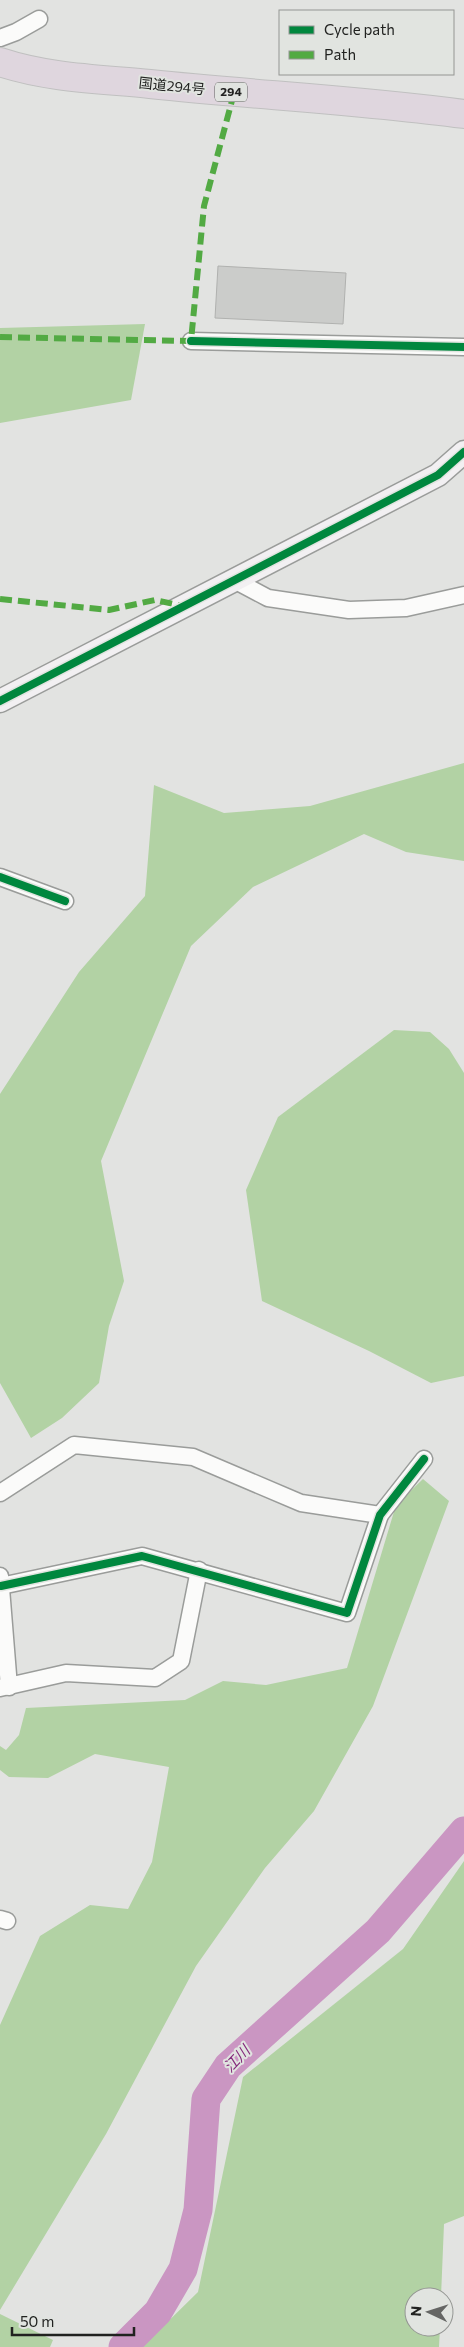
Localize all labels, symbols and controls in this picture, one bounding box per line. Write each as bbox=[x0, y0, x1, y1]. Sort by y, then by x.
legend bbox=[279, 10, 454, 75]
text: Cycle path bbox=[324, 20, 395, 38]
text: Path bbox=[324, 45, 356, 63]
street label: 国道294号 bbox=[138, 74, 206, 97]
road number: 294 bbox=[215, 82, 247, 101]
water label: 江川 bbox=[219, 2040, 255, 2075]
north arrow bbox=[404, 2287, 454, 2337]
scale bar bbox=[12, 2304, 135, 2336]
text: N bbox=[407, 2305, 424, 2317]
text: 50 m bbox=[20, 2312, 54, 2330]

